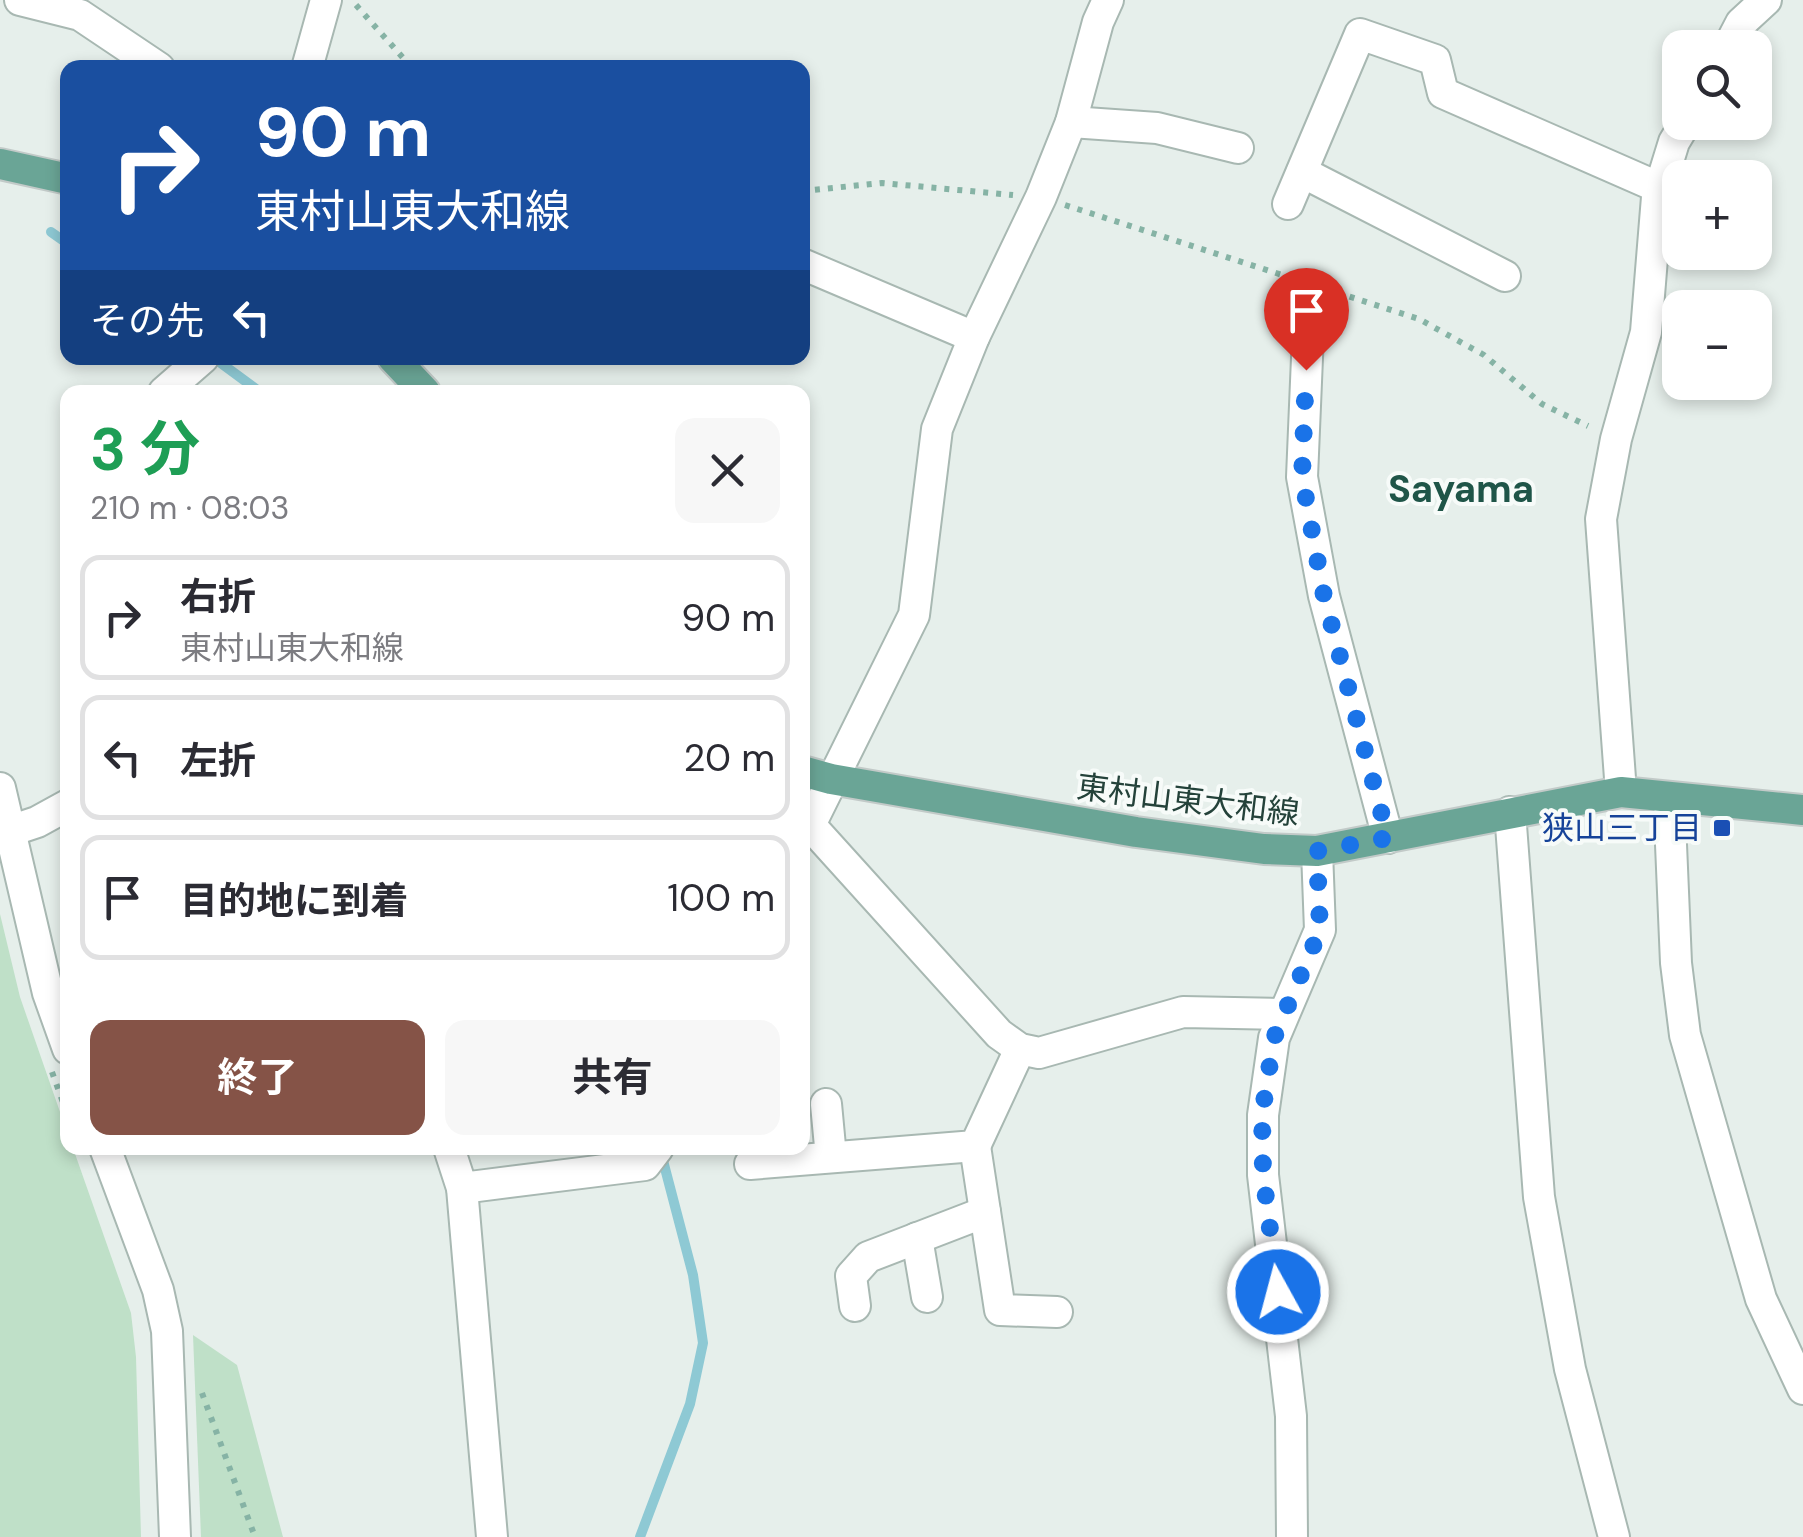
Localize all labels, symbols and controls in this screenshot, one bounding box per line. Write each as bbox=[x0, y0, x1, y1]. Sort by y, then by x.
map controls bbox=[1662, 30, 1772, 400]
button: search bbox=[1662, 30, 1772, 140]
text: 90 m bbox=[255, 87, 431, 178]
icon: right bbox=[90, 100, 220, 230]
button: + bbox=[1662, 160, 1772, 270]
text: 東村山東大和線 bbox=[255, 182, 570, 241]
pin bbox=[1264, 268, 1349, 371]
icon: arrive bbox=[1279, 283, 1334, 338]
icon: left bbox=[224, 290, 279, 345]
button: − bbox=[1662, 290, 1772, 400]
text: その先 bbox=[90, 296, 204, 346]
text: 3 分 bbox=[90, 410, 200, 489]
button: close bbox=[675, 418, 780, 523]
district label: Sayama bbox=[1388, 464, 1534, 514]
text: 210 m · 08:03 bbox=[90, 487, 289, 529]
text: 右折 bbox=[180, 572, 256, 622]
icon: right bbox=[95, 590, 150, 645]
text: 90 m bbox=[681, 593, 775, 643]
text: 東村山東大和線 bbox=[180, 627, 404, 669]
icon: left bbox=[95, 730, 150, 785]
text: 20 m bbox=[684, 733, 775, 783]
text: 左折 bbox=[180, 736, 256, 786]
street label: 東村山東大和線 bbox=[1074, 766, 1302, 834]
place label: 狭山三丁目 bbox=[1542, 807, 1702, 849]
marker: 狭山三丁目 bbox=[1711, 817, 1733, 839]
icon: arrive bbox=[95, 870, 150, 925]
text: 100 m bbox=[667, 873, 775, 923]
text: 目的地に到着 bbox=[180, 876, 408, 926]
button: 終了 bbox=[90, 1020, 425, 1135]
button: 共有 bbox=[445, 1020, 780, 1135]
position arrow bbox=[1226, 1240, 1330, 1344]

